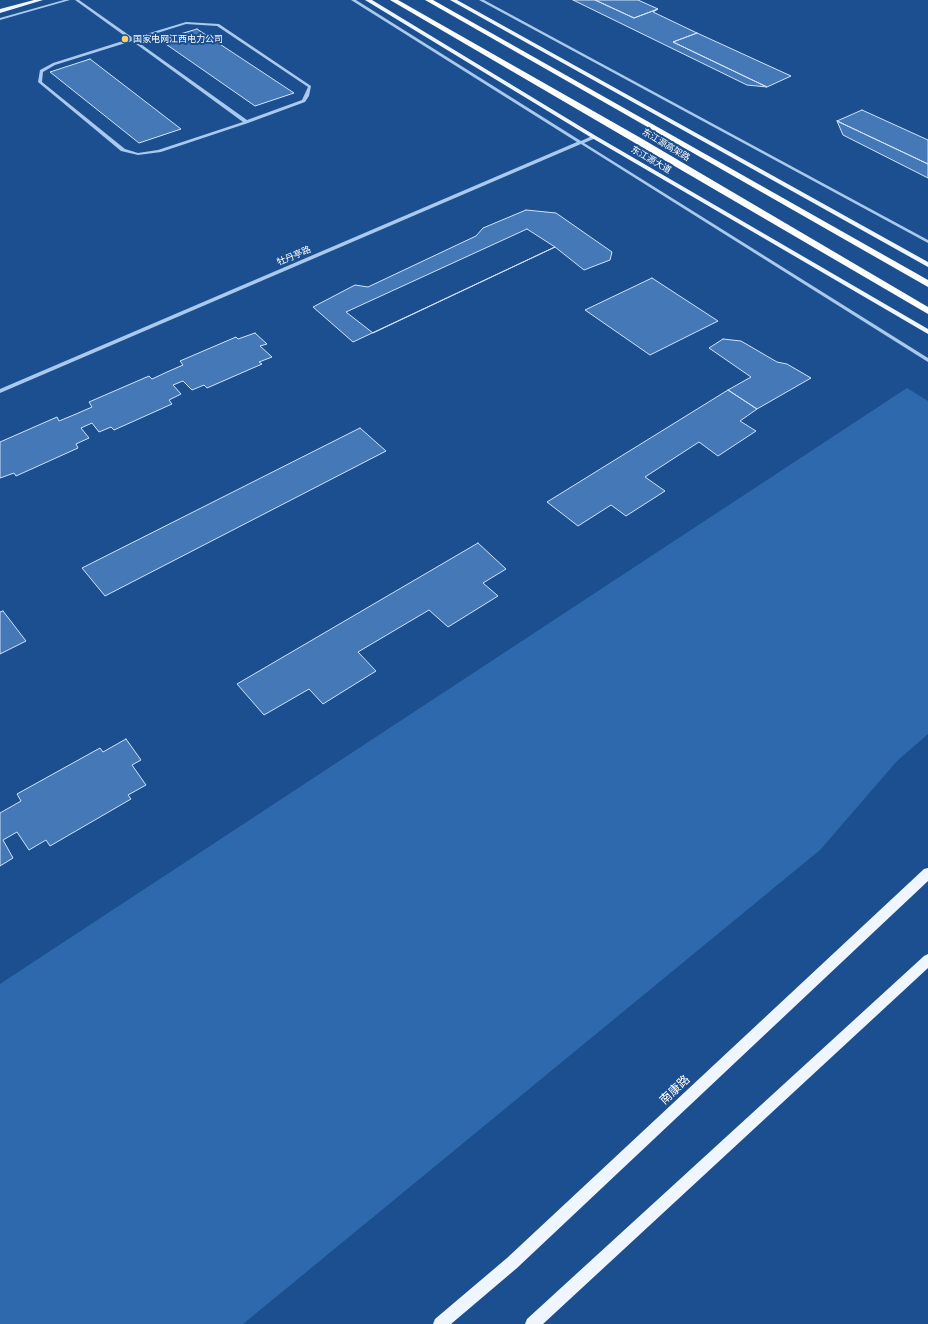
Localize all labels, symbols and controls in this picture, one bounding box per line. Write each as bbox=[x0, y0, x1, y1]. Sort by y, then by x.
marker: 国家电网江西电力公司 bbox=[120, 34, 130, 44]
place label: 国家电网江西电力公司 bbox=[133, 34, 223, 44]
street label: 东江源高架路 bbox=[640, 126, 692, 164]
street label: 东江源大道 bbox=[629, 144, 673, 176]
street label: 牡丹亭路 bbox=[275, 244, 313, 268]
street label: 南康路 bbox=[657, 1072, 693, 1108]

